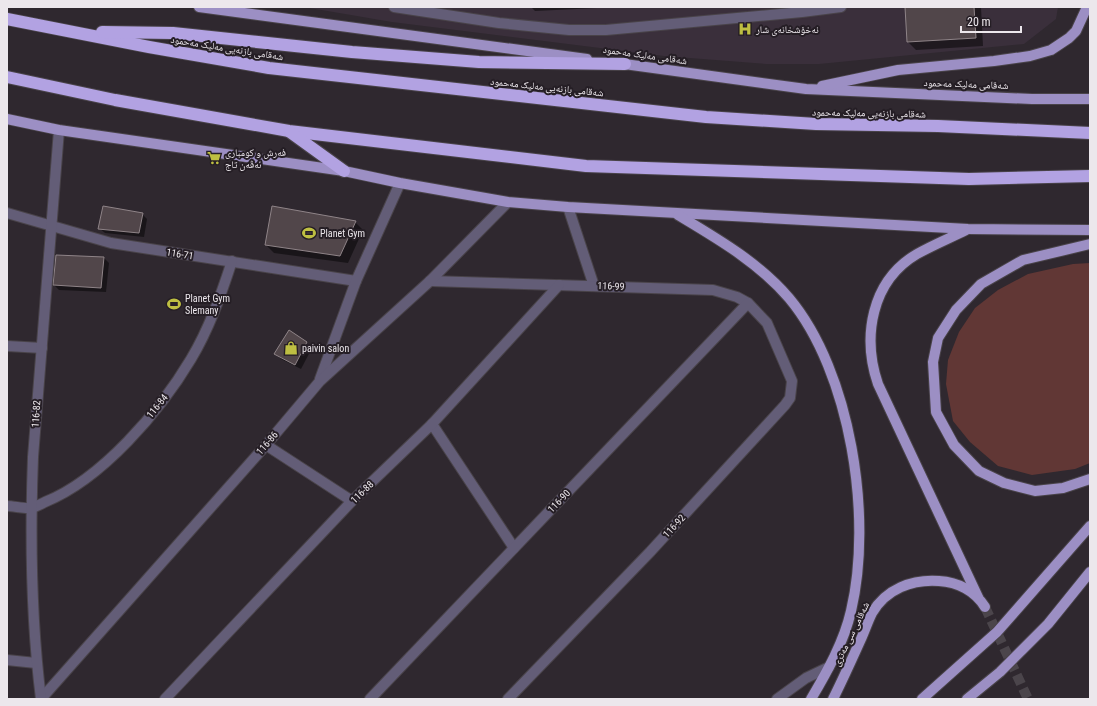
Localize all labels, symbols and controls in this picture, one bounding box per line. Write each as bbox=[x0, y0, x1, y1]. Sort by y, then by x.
scale bar bbox=[961, 8, 1021, 34]
text: 20 m bbox=[967, 15, 991, 29]
hospital icon: نەخۆشخانەی شار bbox=[737, 21, 753, 37]
place label: نەخۆشخانەی شار bbox=[755, 24, 819, 36]
street label: شەقامی بازنەیی مەلیک مەحمود bbox=[170, 34, 284, 63]
street label: شەقامی مەلیک مەحمود bbox=[602, 44, 688, 67]
street label: شەقامی بازنەیی مەلیک مەحمود bbox=[490, 76, 605, 99]
street label: شەقامی مەلیک مەحمود bbox=[923, 77, 1009, 92]
street label: شەقامی بازنەیی مەلیک مەحمود bbox=[812, 107, 926, 120]
place label: فەرش و کومباری ئەڤەن تاج bbox=[225, 147, 286, 171]
supermarket icon: فەرش و کومباری ئەڤەن تاج bbox=[206, 150, 222, 166]
sports icon: Planet Gym bbox=[301, 225, 317, 241]
place label: Planet Gym bbox=[320, 228, 365, 239]
street label: 116-71 bbox=[166, 246, 194, 262]
street label: 116-99 bbox=[597, 280, 625, 292]
place label: Planet Gym Slemany bbox=[185, 293, 230, 316]
sports icon: Planet Gym Slemany bbox=[166, 296, 182, 312]
shop icon: paivin salon bbox=[283, 340, 299, 356]
place label: paivin salon bbox=[302, 343, 349, 354]
street label: 116-84 bbox=[144, 392, 170, 420]
street label: 116-82 bbox=[30, 400, 42, 428]
street label: 116-86 bbox=[254, 429, 280, 457]
street label: 116-88 bbox=[348, 479, 376, 505]
street label: 116-90 bbox=[546, 487, 572, 515]
street label: 116-92 bbox=[661, 512, 687, 540]
street label: شەقامی سی مەتری bbox=[831, 600, 872, 668]

